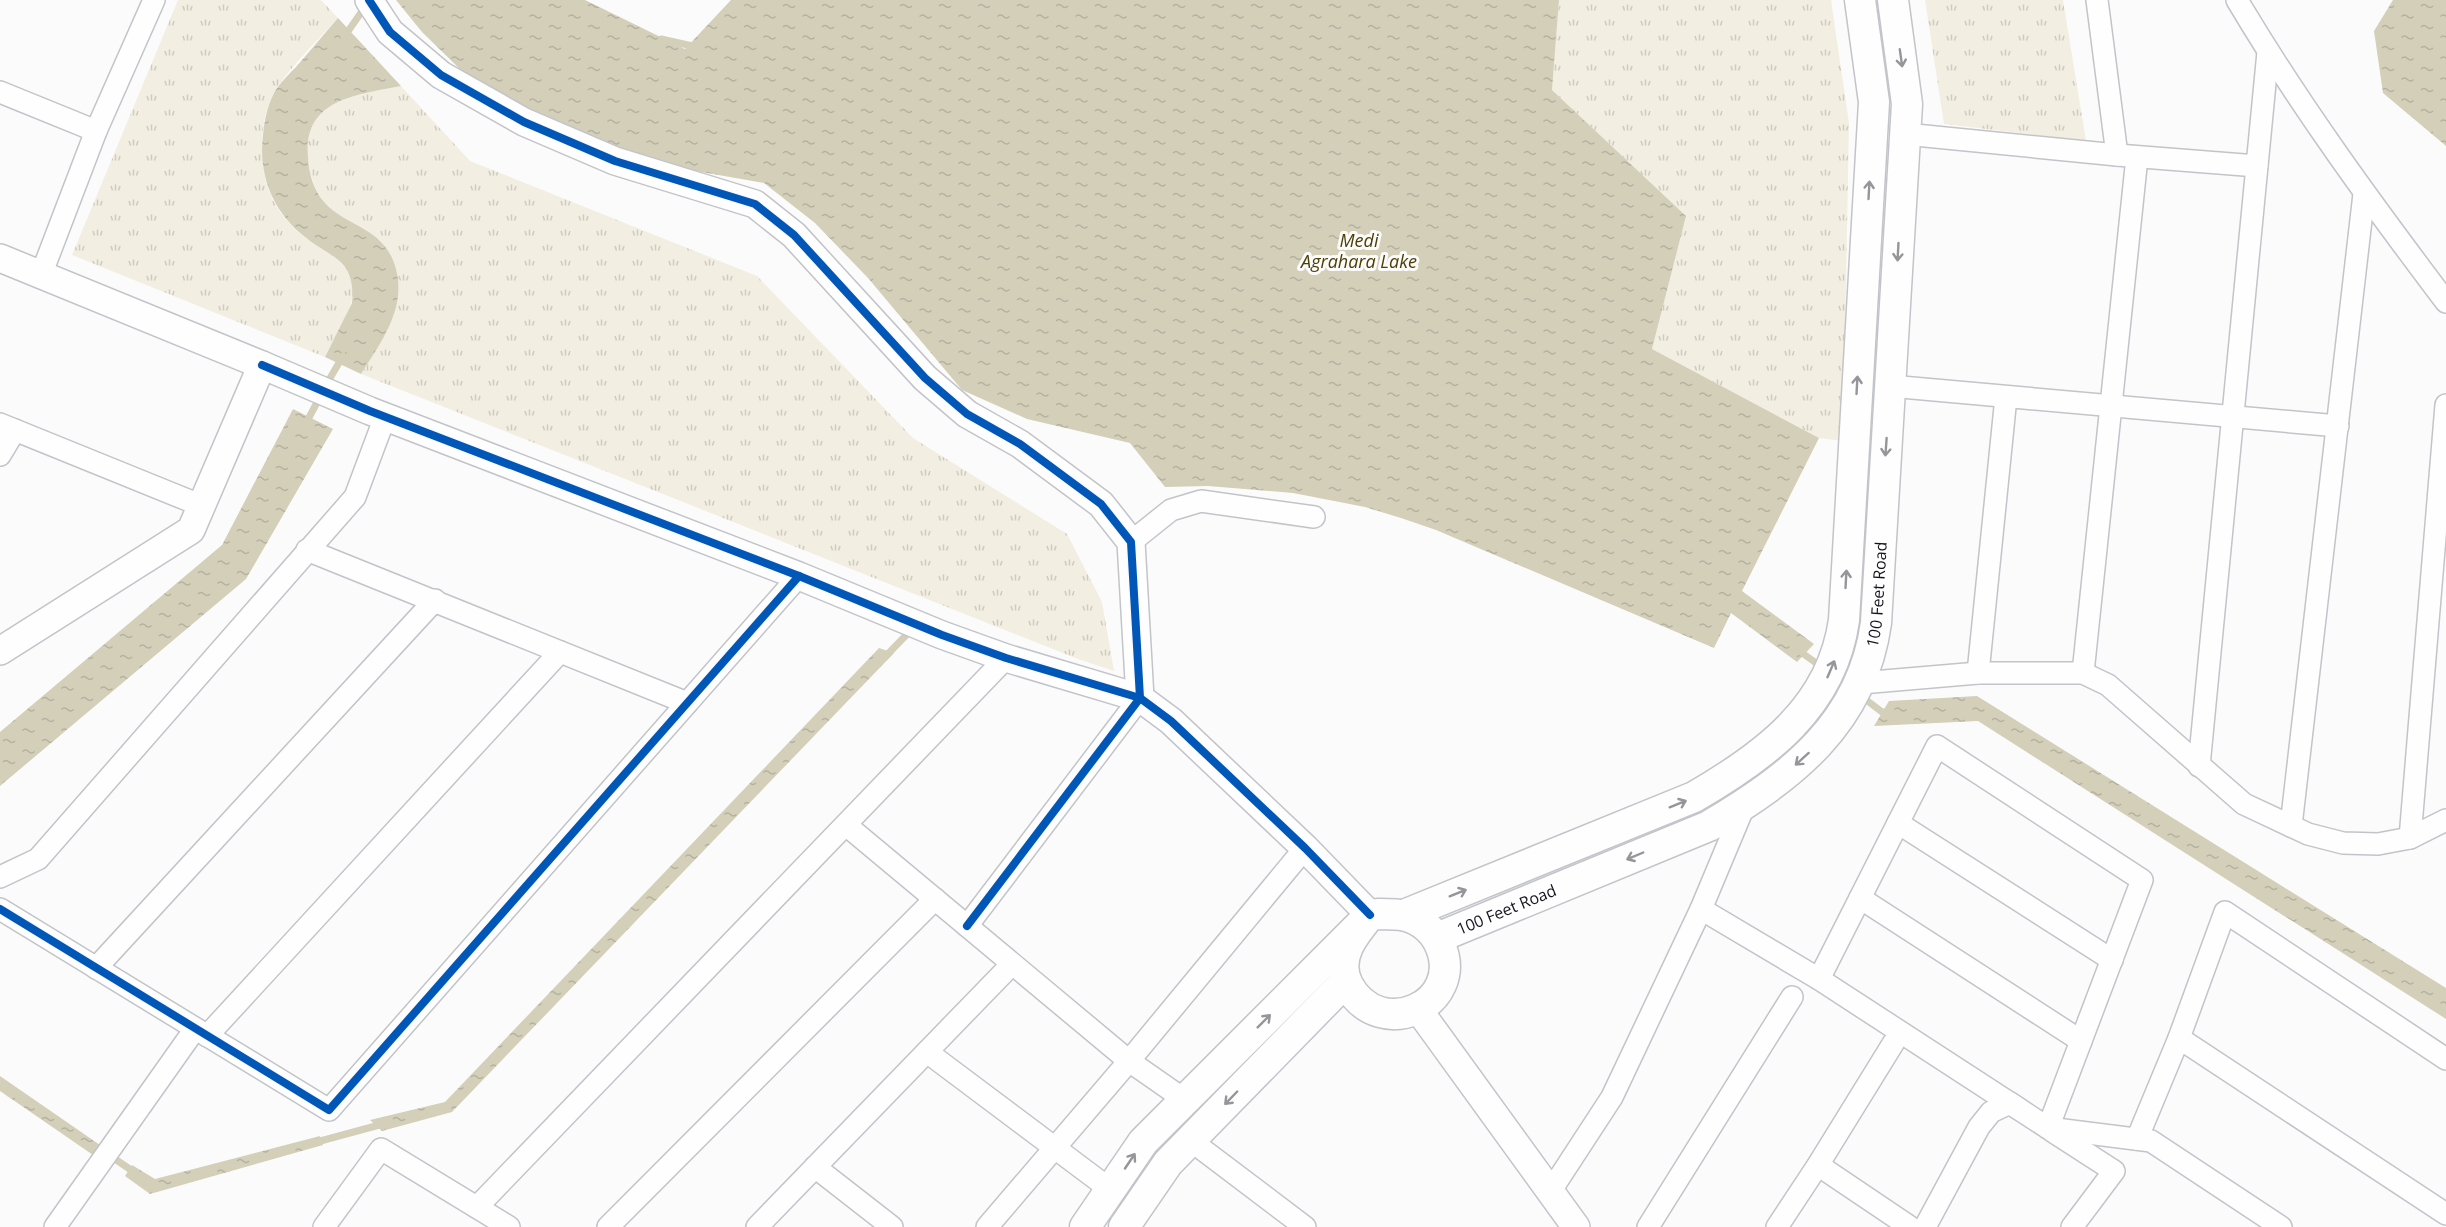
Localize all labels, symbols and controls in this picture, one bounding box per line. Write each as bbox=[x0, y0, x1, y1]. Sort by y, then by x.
one-way arrow bbox=[1895, 48, 1906, 67]
one-way arrow bbox=[1864, 181, 1875, 201]
water label: Medi Agrahara Lake bbox=[1299, 228, 1417, 273]
one-way arrow bbox=[1892, 242, 1903, 262]
one-way arrow bbox=[1852, 375, 1863, 395]
one-way arrow bbox=[1881, 437, 1892, 456]
street label: 100 Feet Road bbox=[1861, 541, 1892, 649]
one-way arrow bbox=[1840, 570, 1851, 590]
one-way arrow bbox=[1826, 660, 1838, 678]
one-way arrow bbox=[1795, 752, 1810, 766]
one-way arrow bbox=[1668, 798, 1686, 809]
one-way arrow bbox=[1626, 851, 1644, 862]
street label: 100 Feet Road bbox=[1453, 879, 1560, 940]
one-way arrow bbox=[1449, 887, 1467, 898]
one-way arrow bbox=[1257, 1013, 1272, 1028]
one-way arrow bbox=[1224, 1090, 1239, 1105]
one-way arrow bbox=[1124, 1154, 1136, 1170]

